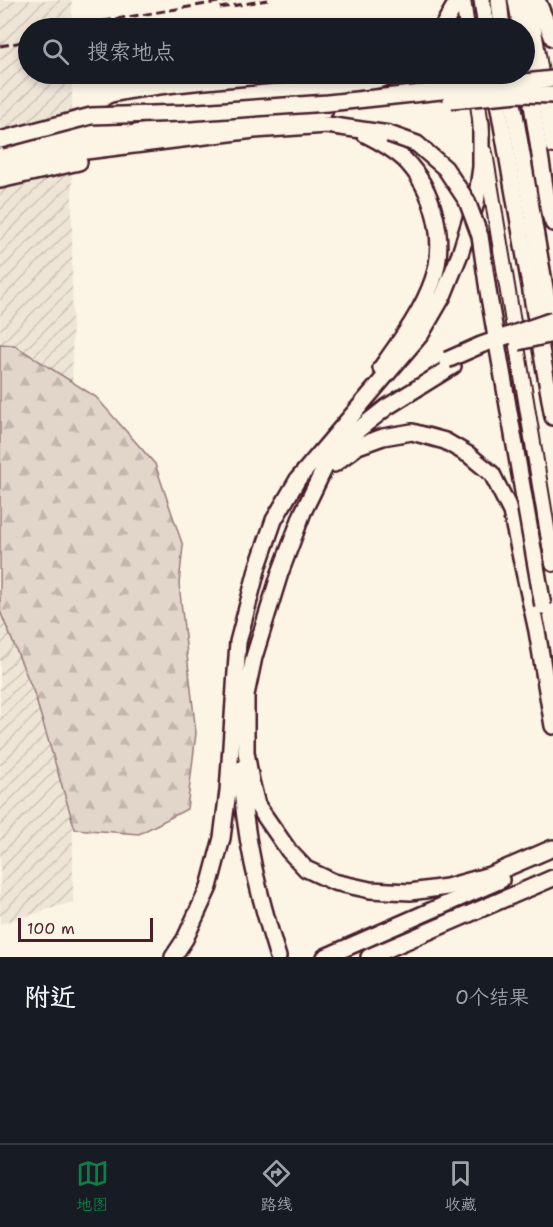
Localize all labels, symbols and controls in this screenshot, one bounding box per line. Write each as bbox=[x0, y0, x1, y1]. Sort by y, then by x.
search box bbox=[18, 18, 535, 84]
icon: search bbox=[39, 35, 72, 68]
text: 搜索地点 bbox=[87, 37, 175, 66]
scale bar bbox=[18, 915, 153, 942]
text: 100 m bbox=[27, 918, 75, 939]
text: 附近 bbox=[24, 979, 76, 1014]
text: 0个结果 bbox=[455, 984, 529, 1010]
tab: 地图 bbox=[76, 1157, 109, 1215]
tab: 路线 bbox=[260, 1157, 293, 1215]
tab: 收藏 bbox=[444, 1157, 477, 1215]

